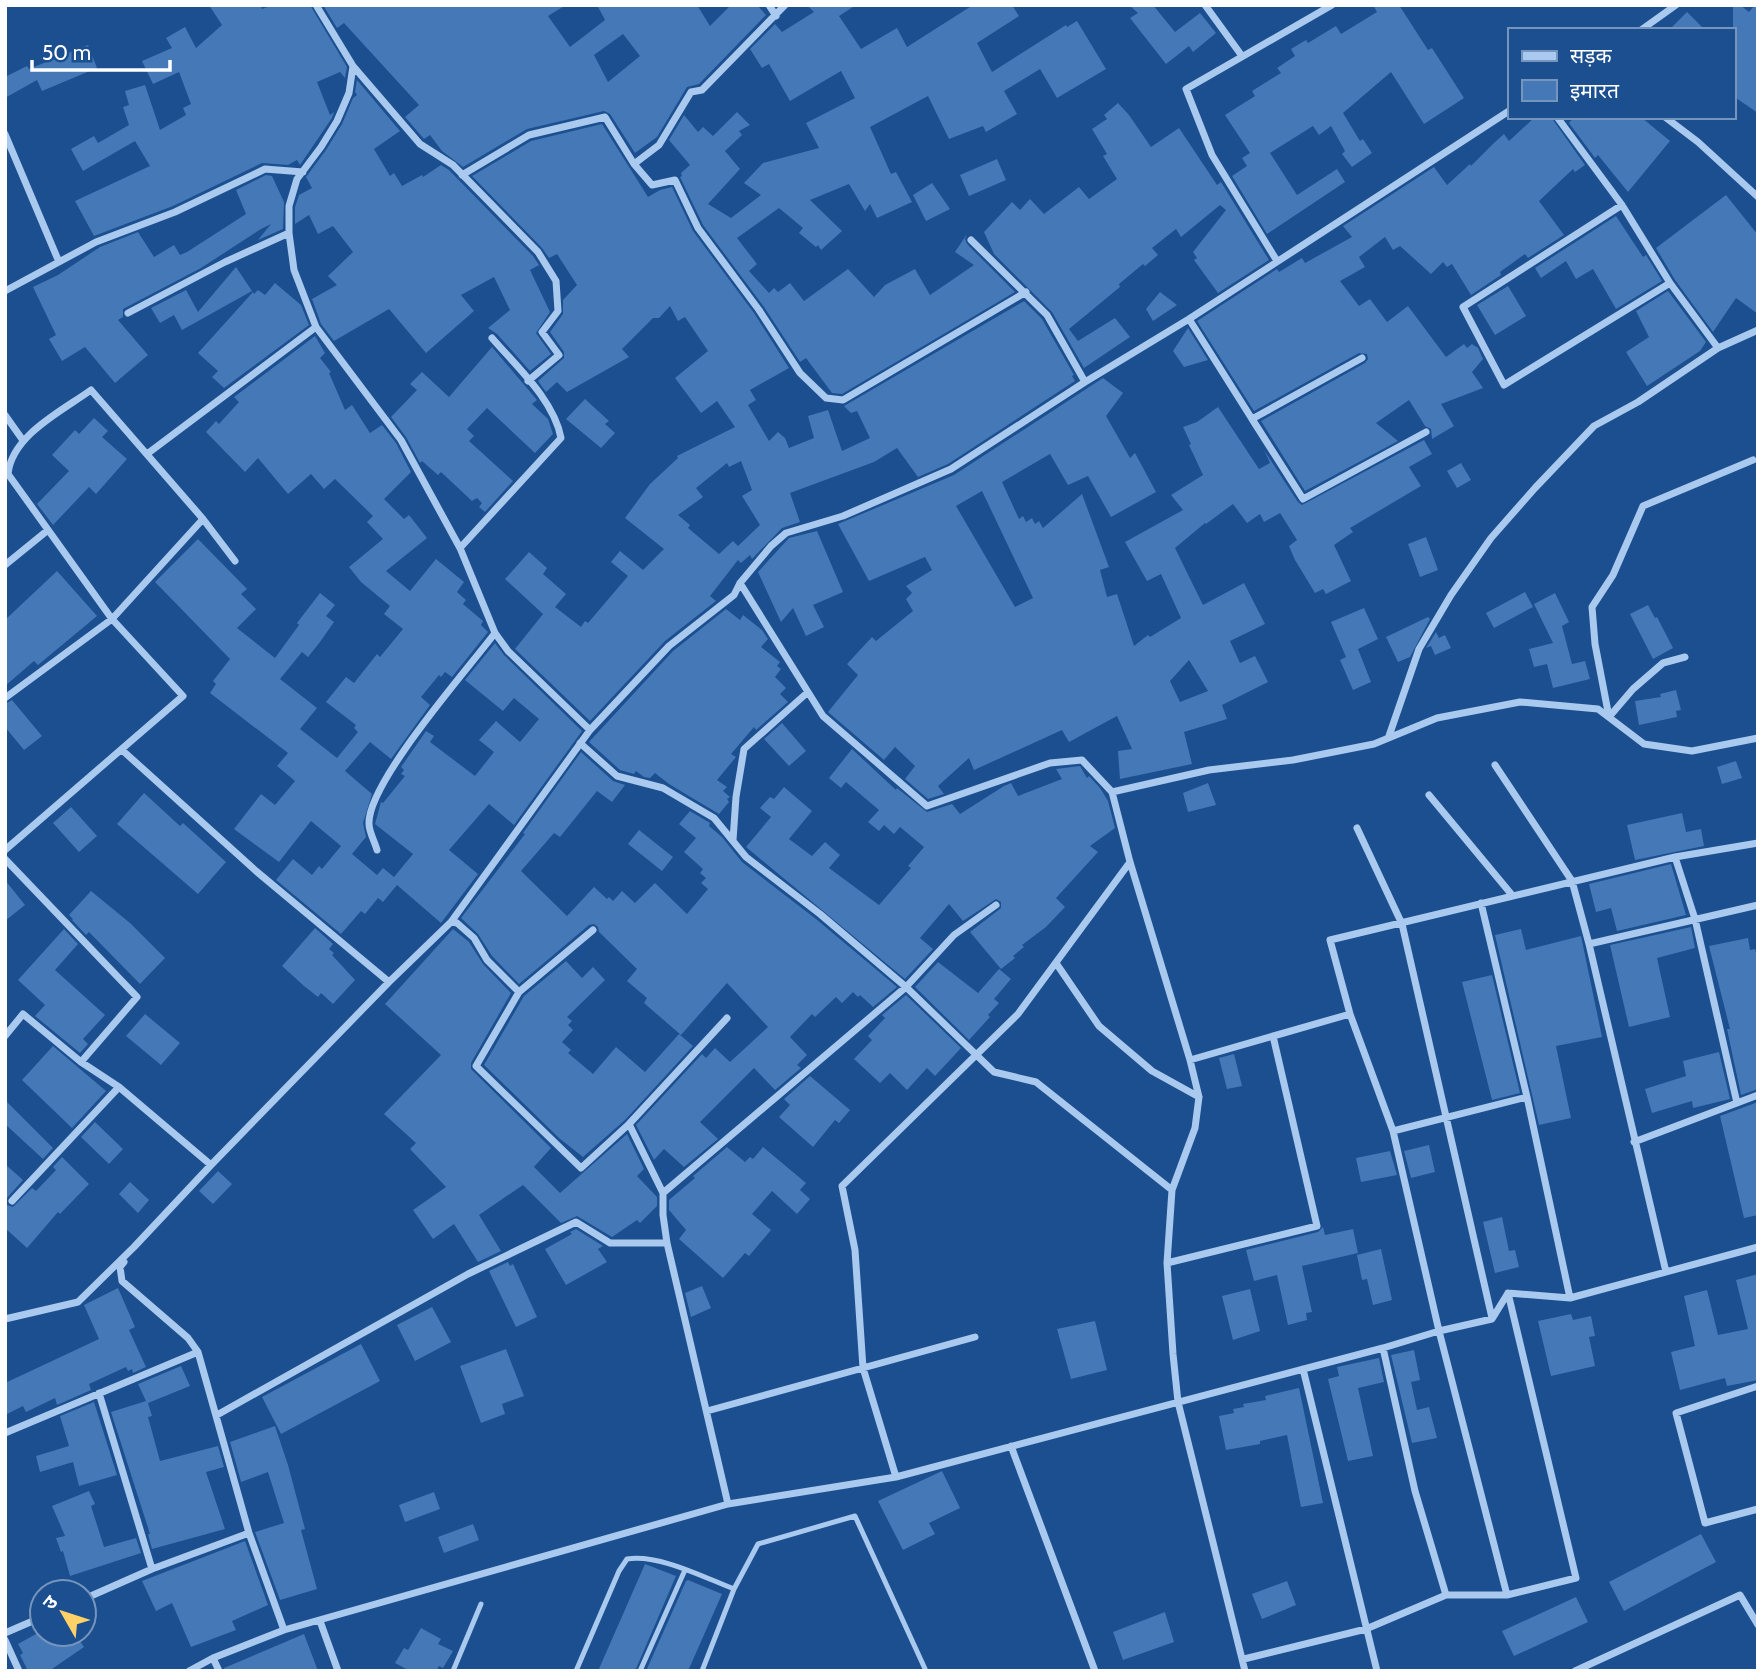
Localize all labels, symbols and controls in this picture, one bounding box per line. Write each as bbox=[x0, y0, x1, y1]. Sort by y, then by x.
scale bar bbox=[32, 28, 170, 72]
legend bbox=[1508, 28, 1735, 119]
text: 50 m bbox=[42, 40, 91, 65]
text: सड़क bbox=[1570, 43, 1612, 68]
text: इमारत bbox=[1570, 78, 1620, 103]
north arrow bbox=[28, 1578, 98, 1648]
text: उ bbox=[38, 1590, 63, 1614]

